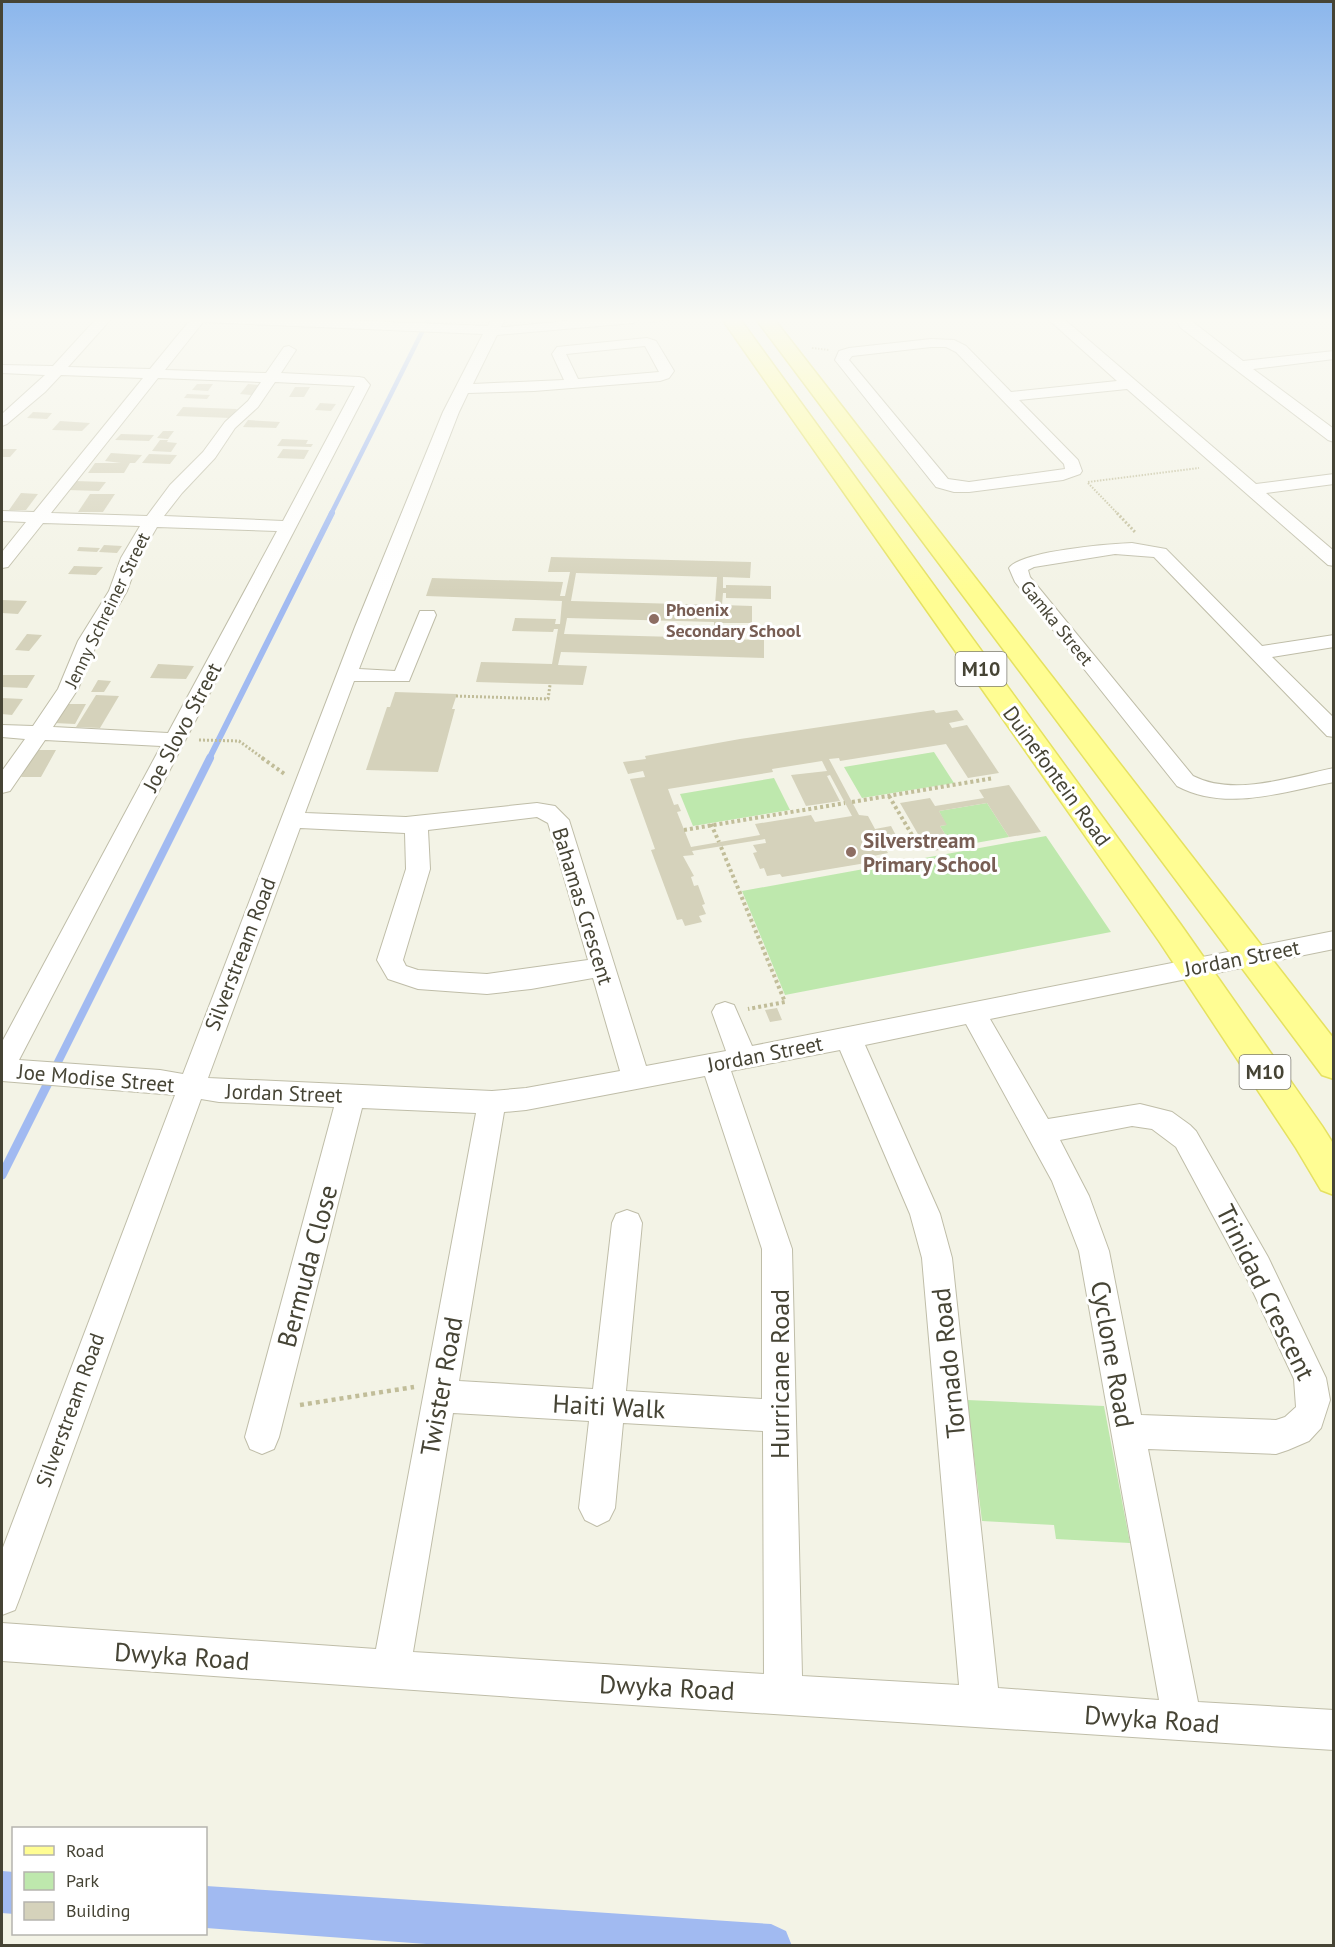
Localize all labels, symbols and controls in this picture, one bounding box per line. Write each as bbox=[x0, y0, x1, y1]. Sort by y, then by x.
street label: Jenny Schreiner Street bbox=[59, 529, 155, 692]
street label: Gamka Street bbox=[1016, 576, 1098, 670]
place label: Phoenix Secondary School bbox=[666, 598, 801, 642]
marker: Phoenix Secondary School bbox=[647, 612, 661, 626]
road number: M10 bbox=[956, 652, 1006, 686]
street label: Joe Slovo Street bbox=[136, 658, 227, 797]
street label: Duinefontein Road bbox=[997, 701, 1117, 851]
street label: Bahamas Crescent bbox=[546, 824, 620, 988]
place label: Silverstream Primary School bbox=[863, 827, 998, 878]
marker: Silverstream Primary School bbox=[844, 845, 858, 859]
street label: Silverstream Road bbox=[198, 874, 282, 1034]
street label: Jordan Street bbox=[1181, 934, 1302, 983]
street label: Jordan Street bbox=[704, 1030, 825, 1079]
road number: M10 bbox=[1240, 1055, 1290, 1089]
street label: Joe Modise Street bbox=[16, 1058, 175, 1098]
street label: Jordan Street bbox=[224, 1077, 343, 1109]
street label: Bermuda Close bbox=[269, 1181, 345, 1351]
street label: Trinidad Crescent bbox=[1209, 1199, 1323, 1385]
street label: Cyclone Road bbox=[1084, 1278, 1142, 1430]
street label: Tornado Road bbox=[924, 1286, 972, 1440]
street label: Hurricane Road bbox=[763, 1289, 796, 1459]
street label: Twister Road bbox=[413, 1314, 469, 1458]
street label: Silverstream Road bbox=[30, 1329, 110, 1491]
street label: Haiti Walk bbox=[552, 1387, 667, 1425]
street label: Dwyka Road bbox=[113, 1635, 251, 1677]
street label: Dwyka Road bbox=[598, 1667, 736, 1707]
street label: Dwyka Road bbox=[1083, 1698, 1221, 1740]
legend bbox=[12, 1827, 207, 1935]
text: Road bbox=[66, 1839, 104, 1862]
text: Park bbox=[66, 1869, 99, 1892]
text: Building bbox=[66, 1899, 130, 1922]

